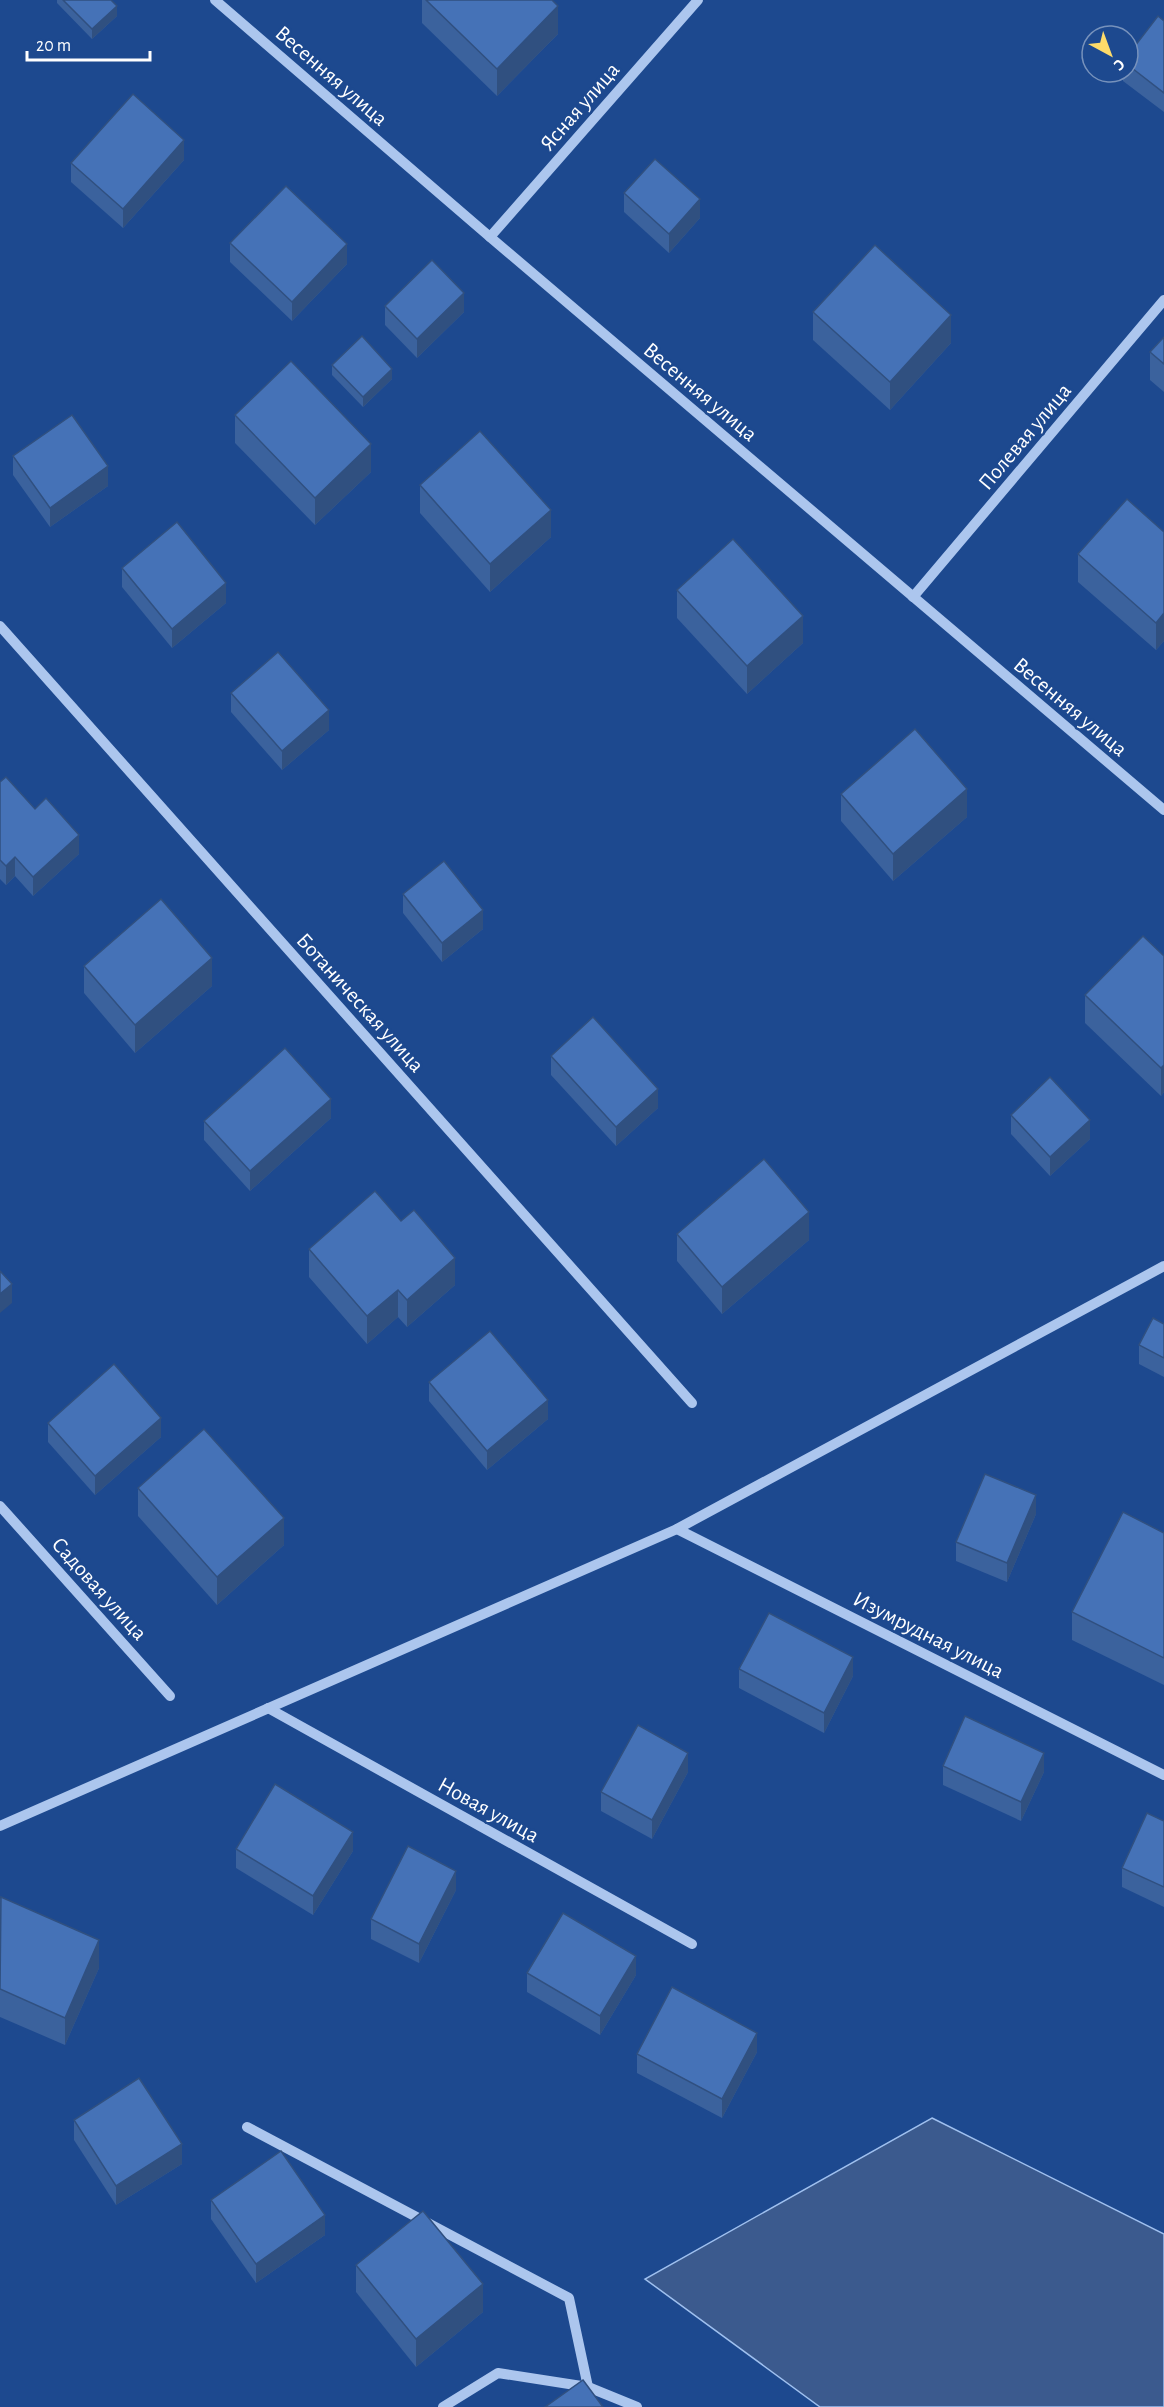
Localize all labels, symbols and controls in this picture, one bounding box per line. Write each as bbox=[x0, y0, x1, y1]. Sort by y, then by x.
street label: Весенняя улица bbox=[271, 21, 392, 130]
scale bar bbox=[27, 24, 150, 62]
north arrow bbox=[1080, 24, 1140, 84]
text: 20 m bbox=[36, 37, 71, 55]
text: С bbox=[1110, 56, 1128, 74]
street label: Ясная улица bbox=[536, 58, 624, 155]
street label: Весенняя улица bbox=[639, 338, 761, 445]
street label: Полевая улица bbox=[974, 379, 1075, 494]
street label: Весенняя улица bbox=[1009, 653, 1131, 760]
street label: Ботаническая улица bbox=[292, 929, 428, 1076]
street label: Садовая улица bbox=[48, 1533, 151, 1644]
street label: Изумрудная улица bbox=[850, 1587, 1007, 1682]
street label: Новая улица bbox=[434, 1773, 543, 1847]

